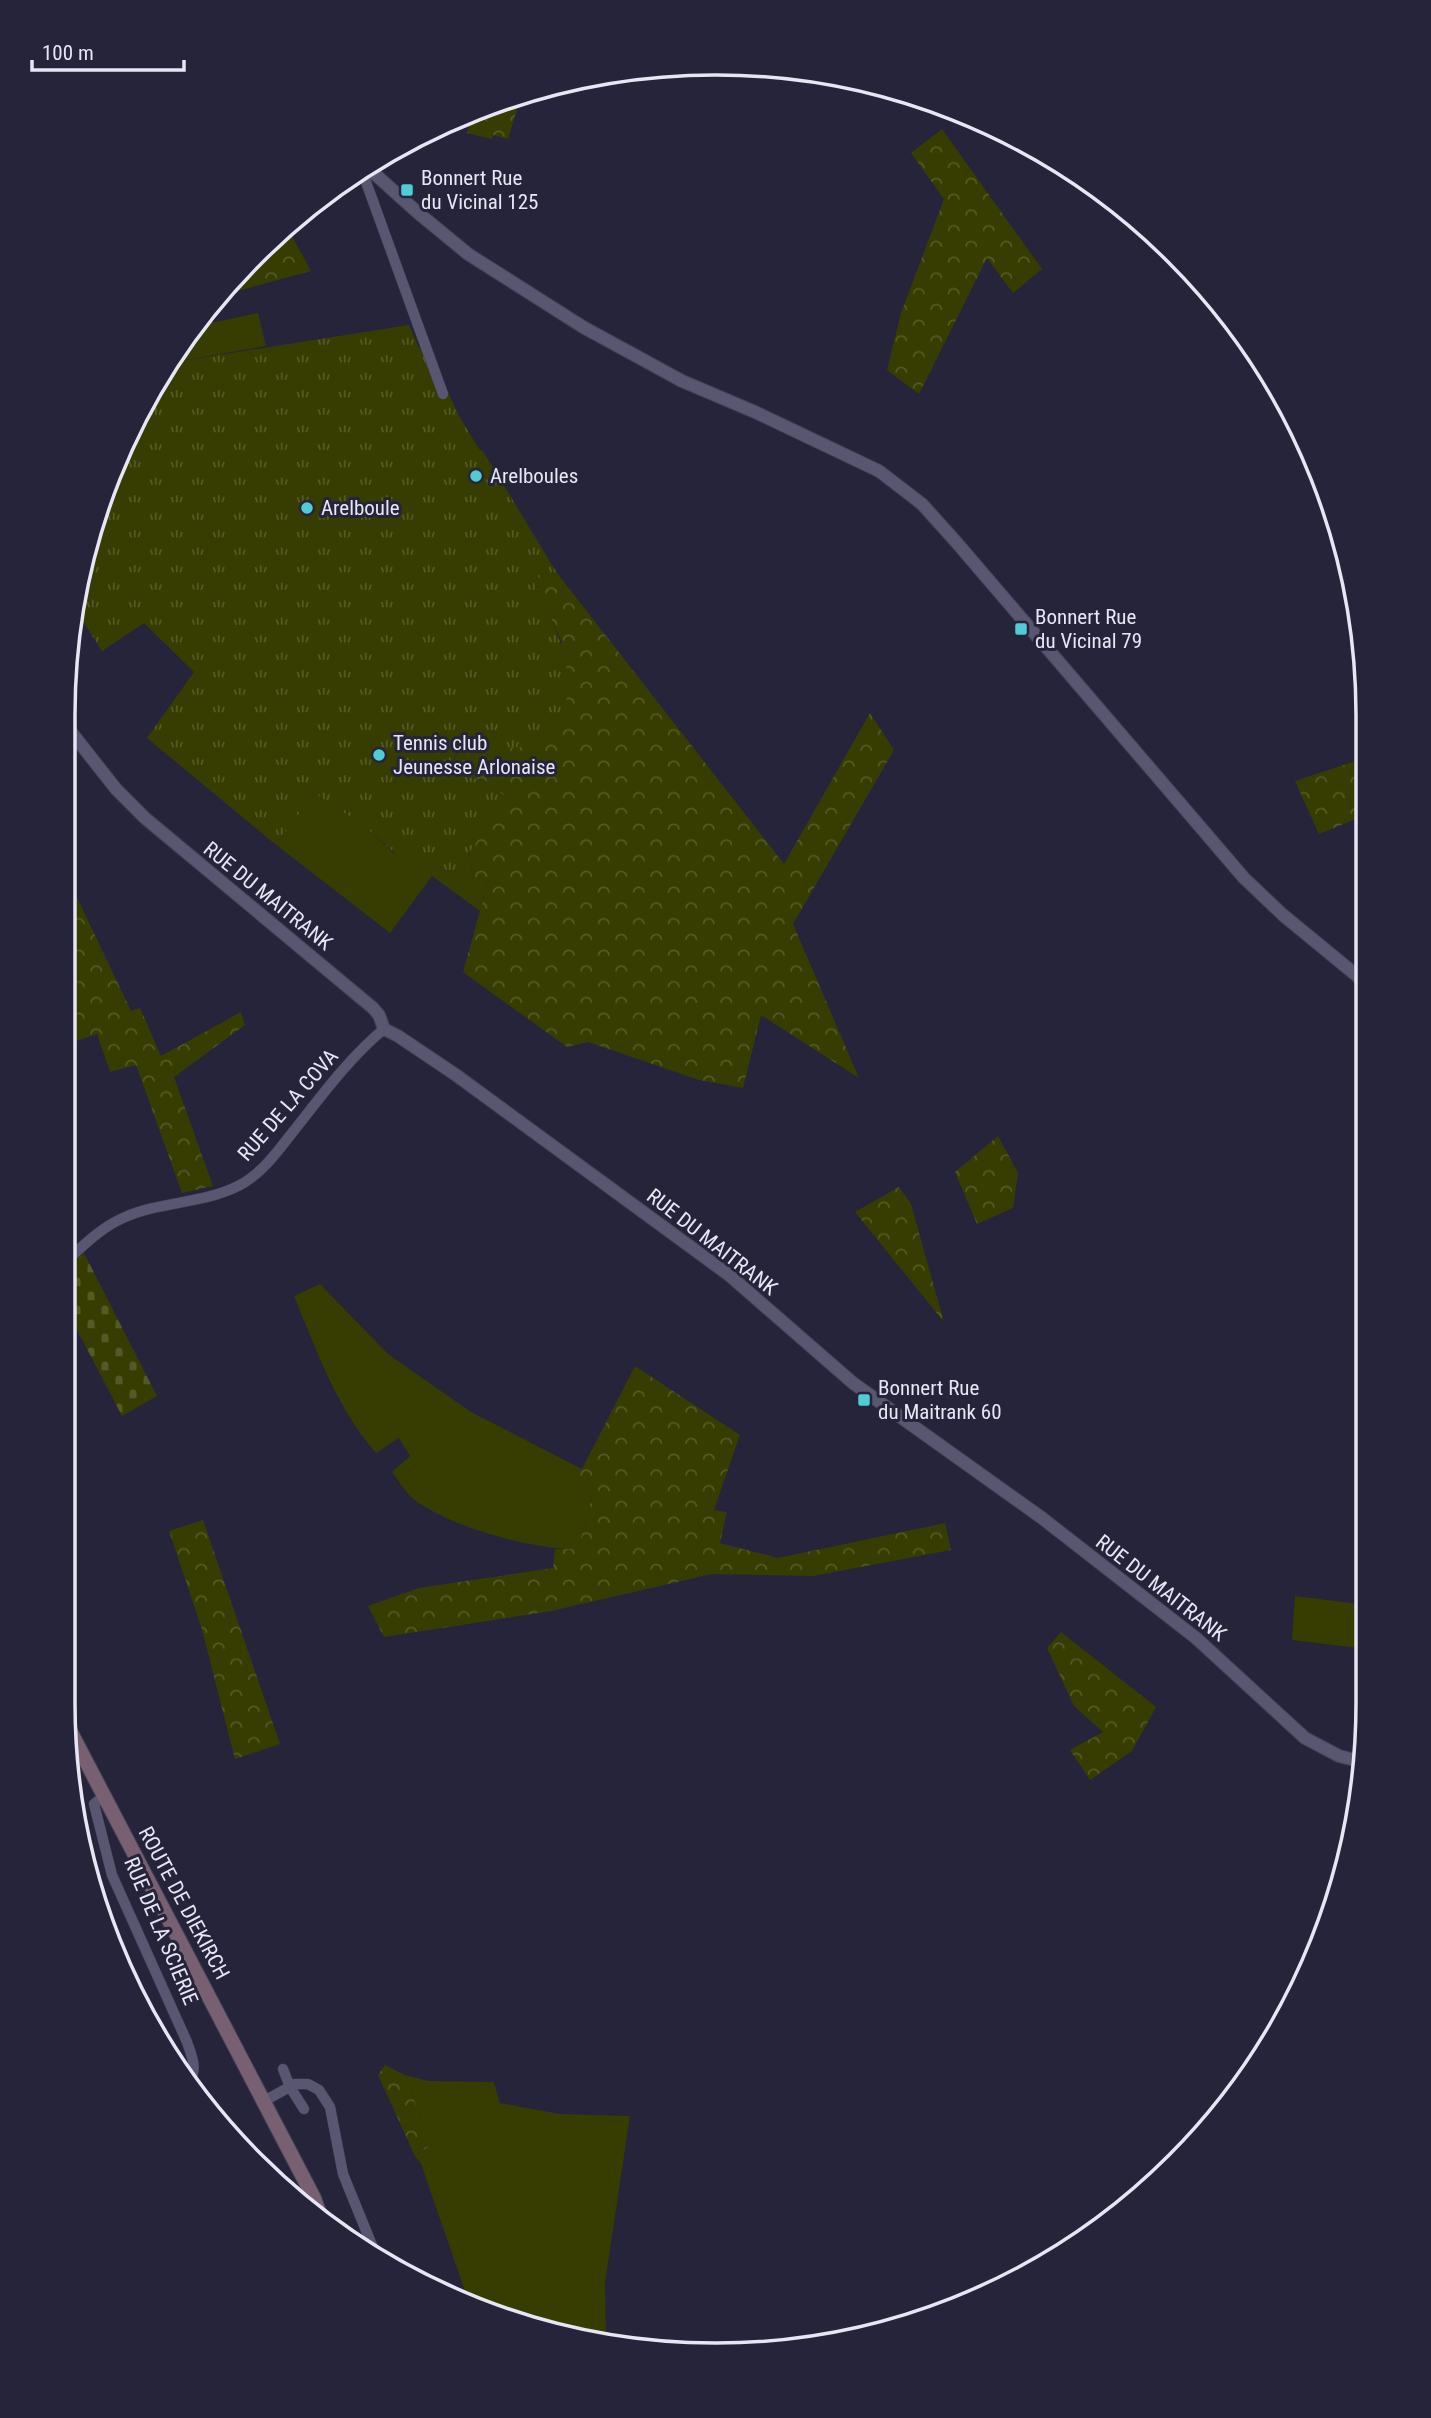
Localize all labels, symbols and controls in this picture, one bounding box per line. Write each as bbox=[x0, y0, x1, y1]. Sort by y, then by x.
scale bar bbox=[32, 28, 184, 72]
text: 100 m bbox=[42, 41, 94, 65]
place label: Bonnert Rue du Vicinal 125 bbox=[421, 166, 538, 214]
marker: Bonnert Rue du Vicinal 125 bbox=[399, 182, 415, 198]
place label: Arelboules bbox=[490, 464, 578, 488]
marker: Arelboules bbox=[468, 468, 484, 484]
place label: Arelboule bbox=[321, 496, 400, 520]
marker: Arelboule bbox=[299, 500, 315, 516]
place label: Bonnert Rue du Vicinal 79 bbox=[1035, 605, 1142, 653]
marker: Bonnert Rue du Vicinal 79 bbox=[1013, 621, 1029, 637]
place label: Tennis club Jeunesse Arlonaise bbox=[393, 731, 555, 779]
marker: Tennis club Jeunesse Arlonaise bbox=[371, 747, 387, 763]
street label: RUE DU MAITRANK bbox=[199, 837, 338, 956]
street label: RUE DE LA COVA bbox=[233, 1044, 343, 1166]
street label: RUE DU MAITRANK bbox=[642, 1184, 782, 1301]
place label: Bonnert Rue du Maitrank 60 bbox=[878, 1376, 1002, 1424]
marker: Bonnert Rue du Maitrank 60 bbox=[856, 1392, 872, 1408]
street label: RUE DU MAITRANK bbox=[1091, 1530, 1231, 1647]
street label: ROUTE DE DIEKIRCH bbox=[134, 1823, 234, 1983]
street label: RUE DE LA SCIERIE bbox=[119, 1854, 203, 2008]

